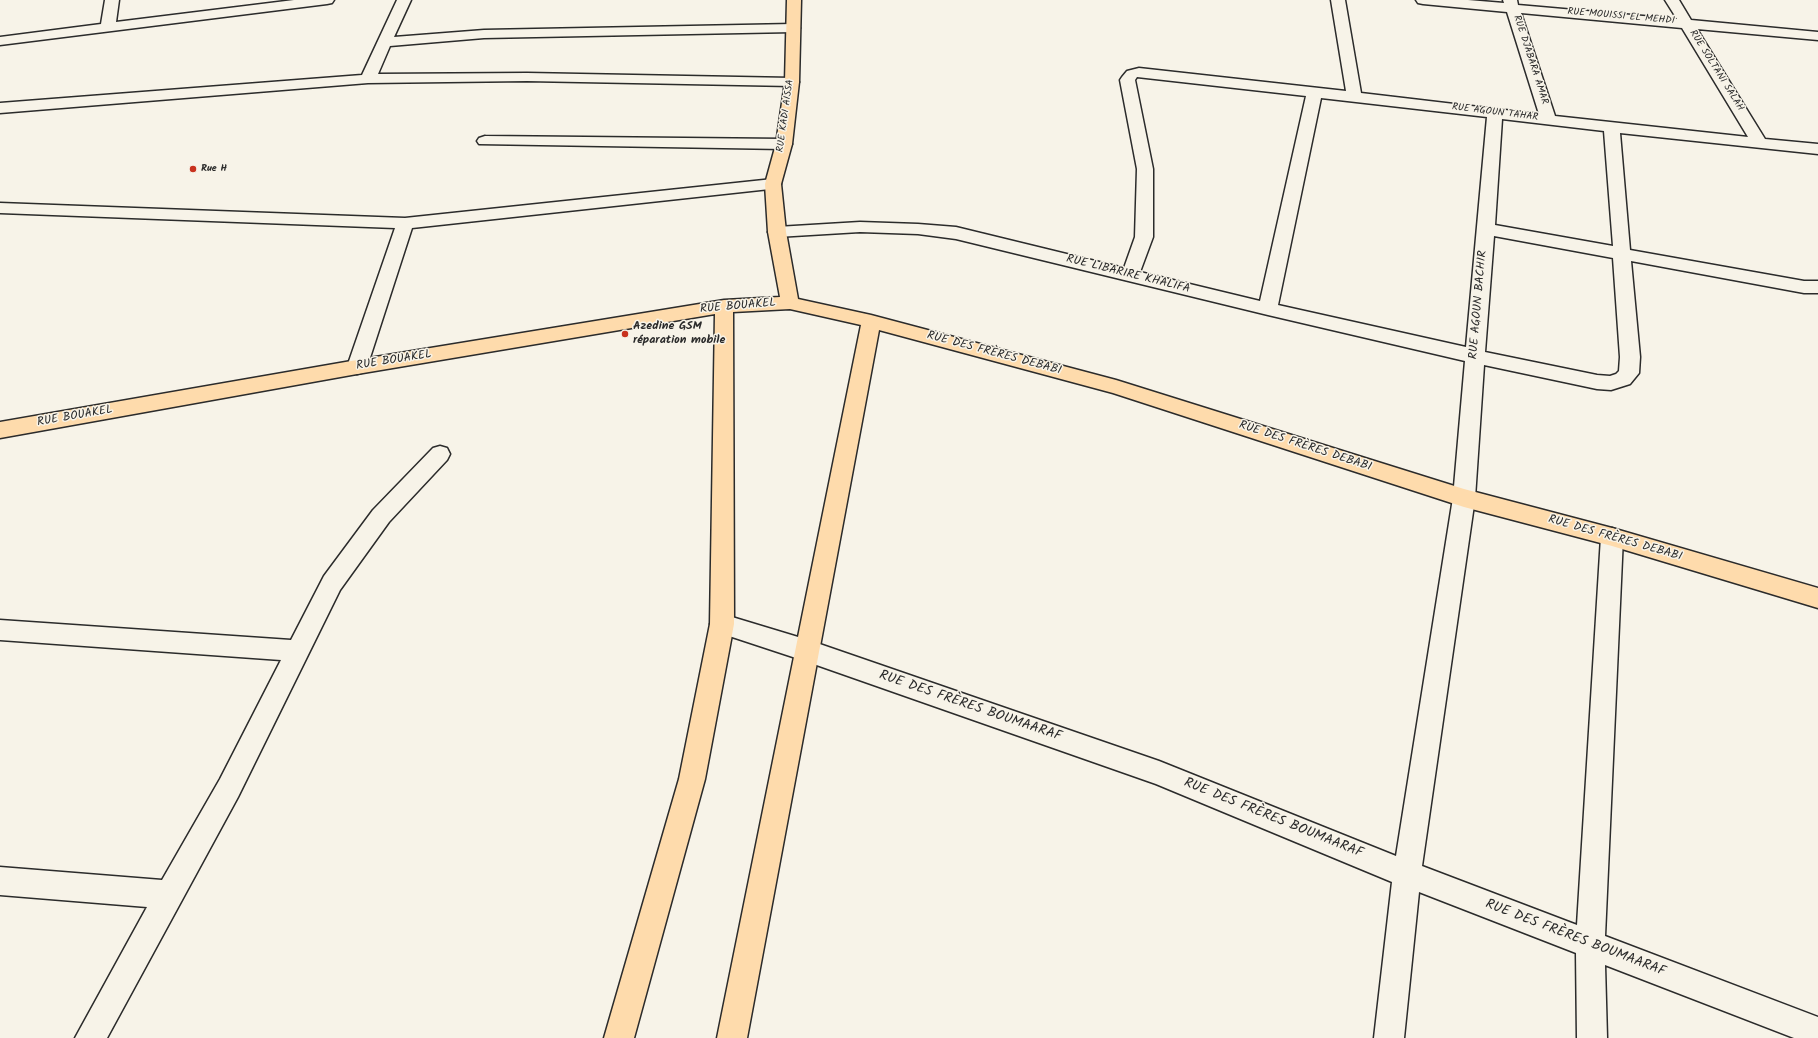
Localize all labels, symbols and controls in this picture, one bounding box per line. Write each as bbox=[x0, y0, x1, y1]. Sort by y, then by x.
street label: RUE MOUISSI EL MEHDI bbox=[1567, 6, 1675, 28]
street label: RUE DJABARA AMAR bbox=[1510, 14, 1550, 106]
street label: RUE SOLTANI SALAH bbox=[1686, 28, 1746, 114]
street label: RUE KADI AISSA bbox=[775, 79, 797, 153]
street label: RUE AGOUN TAHAR bbox=[1451, 102, 1539, 124]
place label: Rue H bbox=[201, 163, 227, 175]
marker: Rue H bbox=[188, 164, 198, 174]
street label: RUE AGOUN BACHIR bbox=[1467, 250, 1491, 360]
street label: RUE LIBARIRE KHALIFA bbox=[1065, 253, 1191, 297]
street label: RUE BOUAKEL bbox=[699, 297, 777, 317]
place label: Azedine GSM réparation mobile bbox=[633, 320, 725, 348]
marker: Azedine GSM réparation mobile bbox=[620, 329, 630, 339]
street label: RUE DES FRÈRES DEBABI bbox=[925, 329, 1063, 379]
street label: RUE BOUAKEL bbox=[355, 348, 433, 374]
street label: RUE BOUAKEL bbox=[36, 403, 114, 431]
street label: RUE DES FRÈRES DEBABI bbox=[1237, 419, 1373, 475]
street label: RUE DES FRÈRES DEBABI bbox=[1546, 513, 1684, 565]
street label: RUE DES FRÈRES BOUMAARAF bbox=[877, 668, 1063, 746]
street label: RUE DES FRÈRES BOUMAARAF bbox=[1181, 775, 1365, 863]
street label: RUE DES FRÈRES BOUMAARAF bbox=[1483, 897, 1667, 981]

